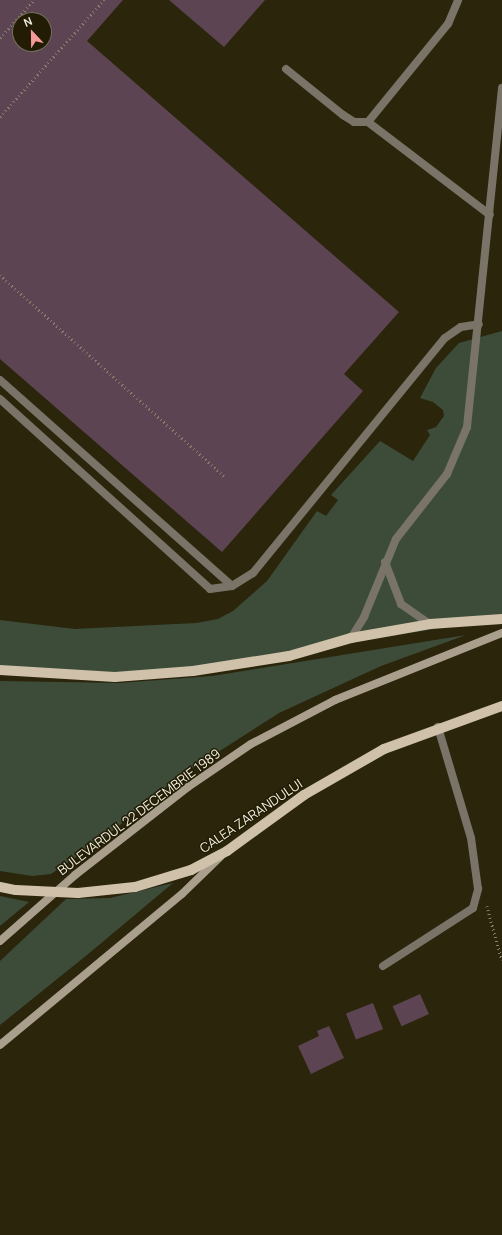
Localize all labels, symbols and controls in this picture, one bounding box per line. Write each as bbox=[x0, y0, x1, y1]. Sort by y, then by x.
north arrow bbox=[12, 12, 52, 52]
text: N bbox=[21, 13, 34, 30]
street label: BULEVARDUL 22 DECEMBRIE 1989 bbox=[54, 745, 224, 879]
street label: CALEA ZARANDULUI bbox=[197, 776, 305, 856]

